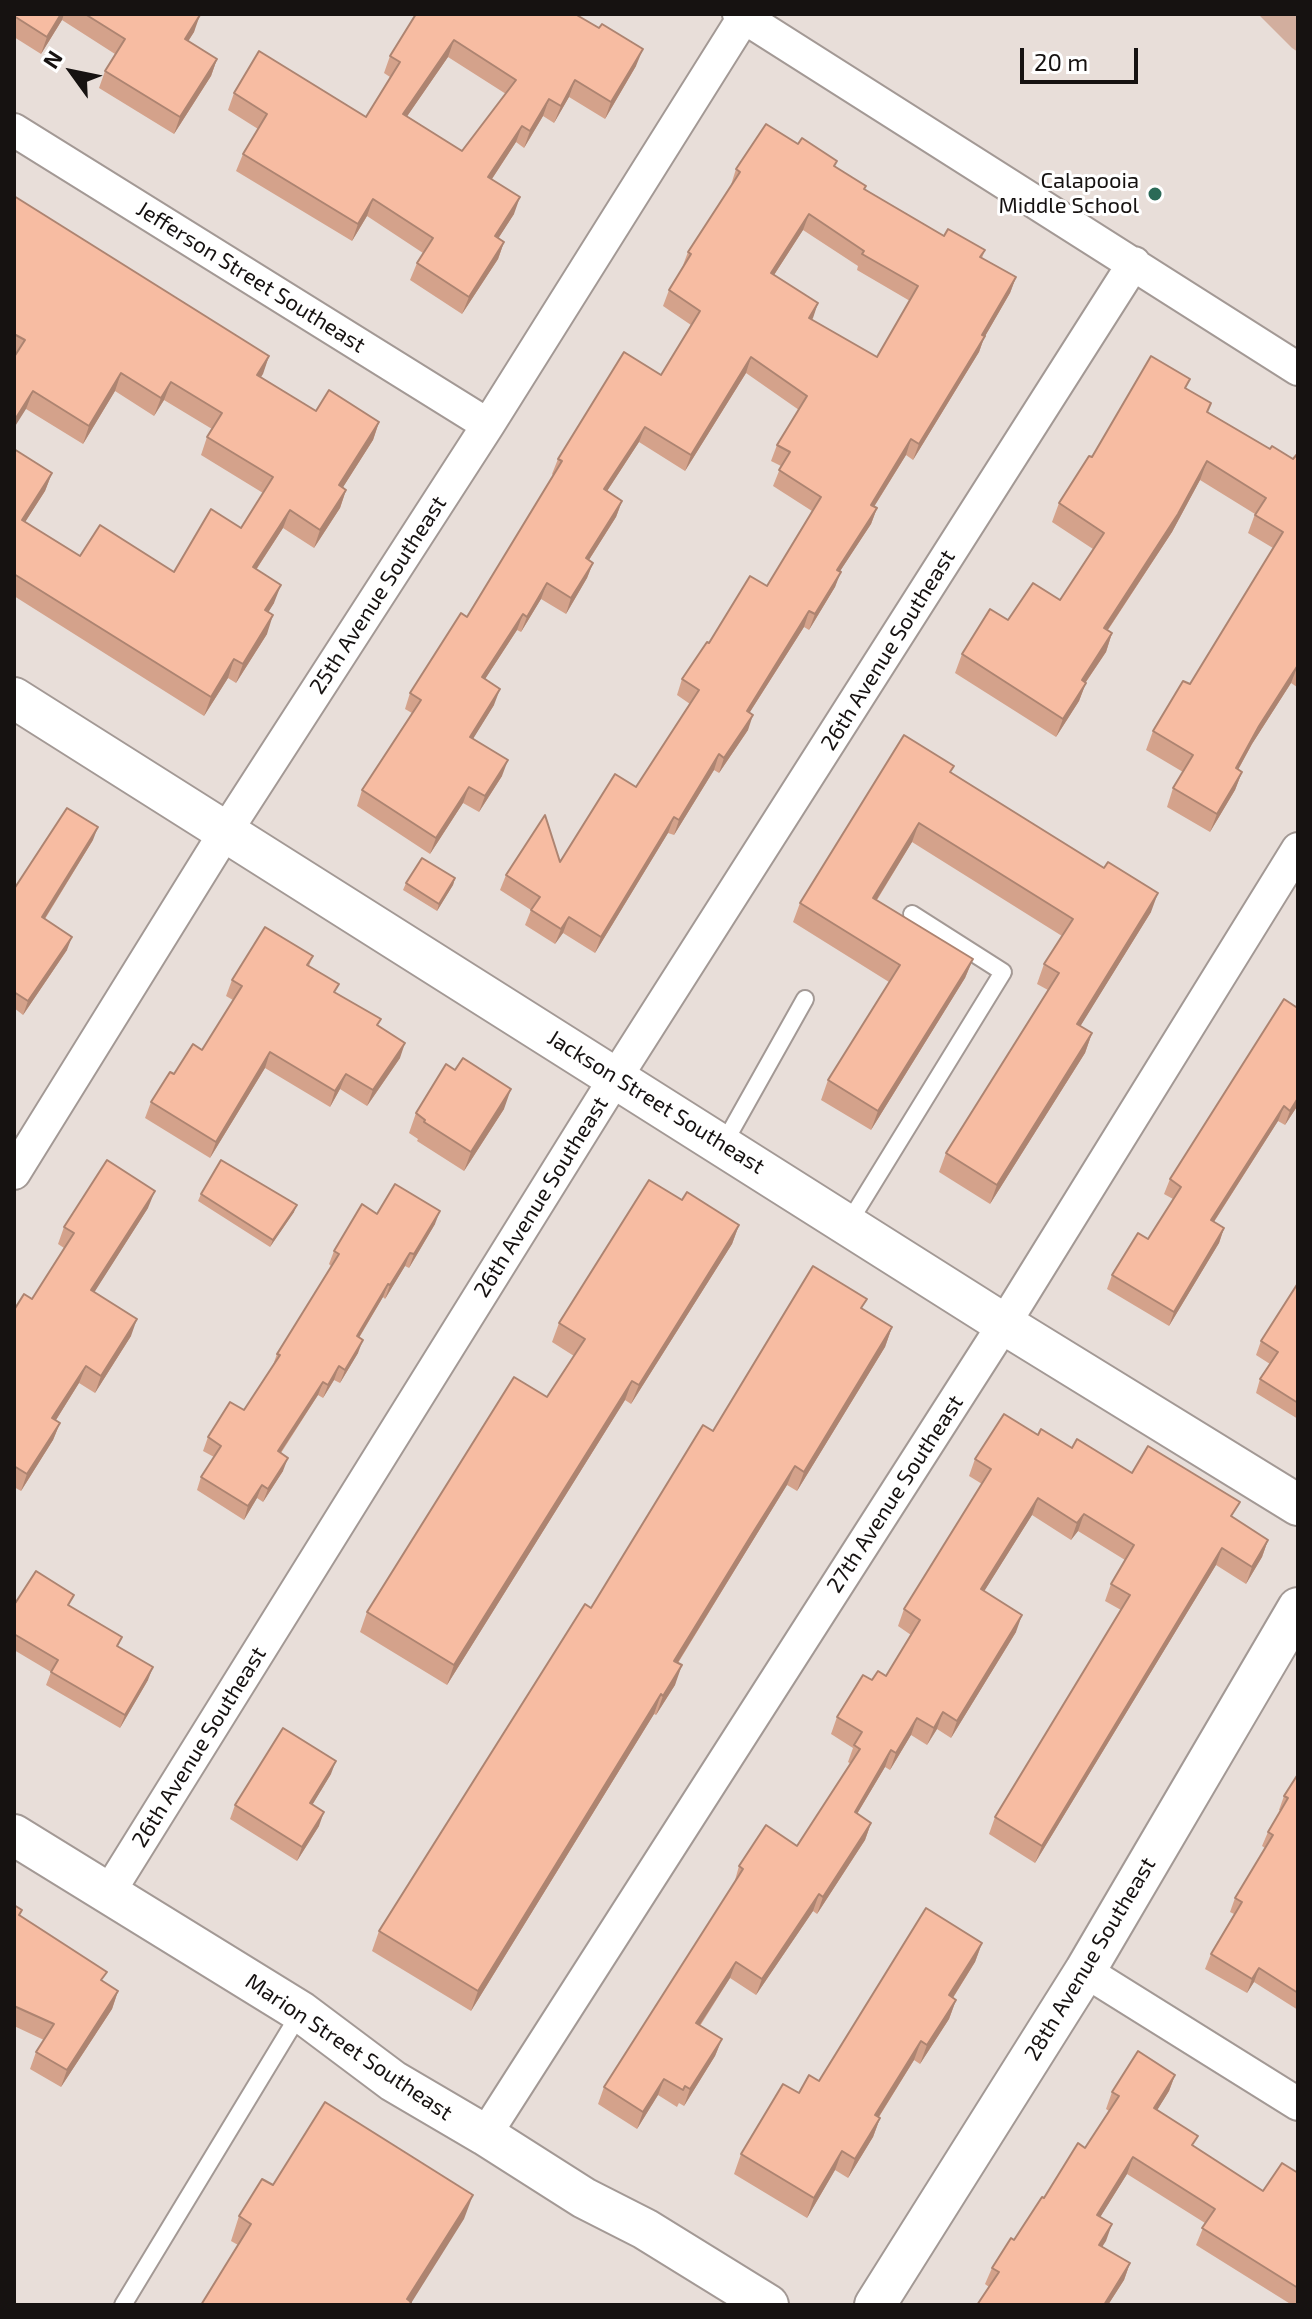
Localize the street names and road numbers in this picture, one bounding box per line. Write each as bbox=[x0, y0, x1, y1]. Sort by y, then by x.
street label: Jefferson Street Southeast bbox=[132, 196, 370, 358]
street label: 25th Avenue Southeast bbox=[304, 491, 452, 699]
street label: 26th Avenue Southeast bbox=[815, 545, 961, 755]
street label: Jackson Street Southeast bbox=[543, 1024, 769, 1180]
street label: 26th Avenue Southeast bbox=[468, 1092, 614, 1302]
street label: 27th Avenue Southeast bbox=[821, 1390, 969, 1598]
street label: 26th Avenue Southeast bbox=[126, 1642, 272, 1852]
street label: 28th Avenue Southeast bbox=[1019, 1853, 1161, 2065]
street label: Marion Street Southeast bbox=[241, 1968, 457, 2126]

